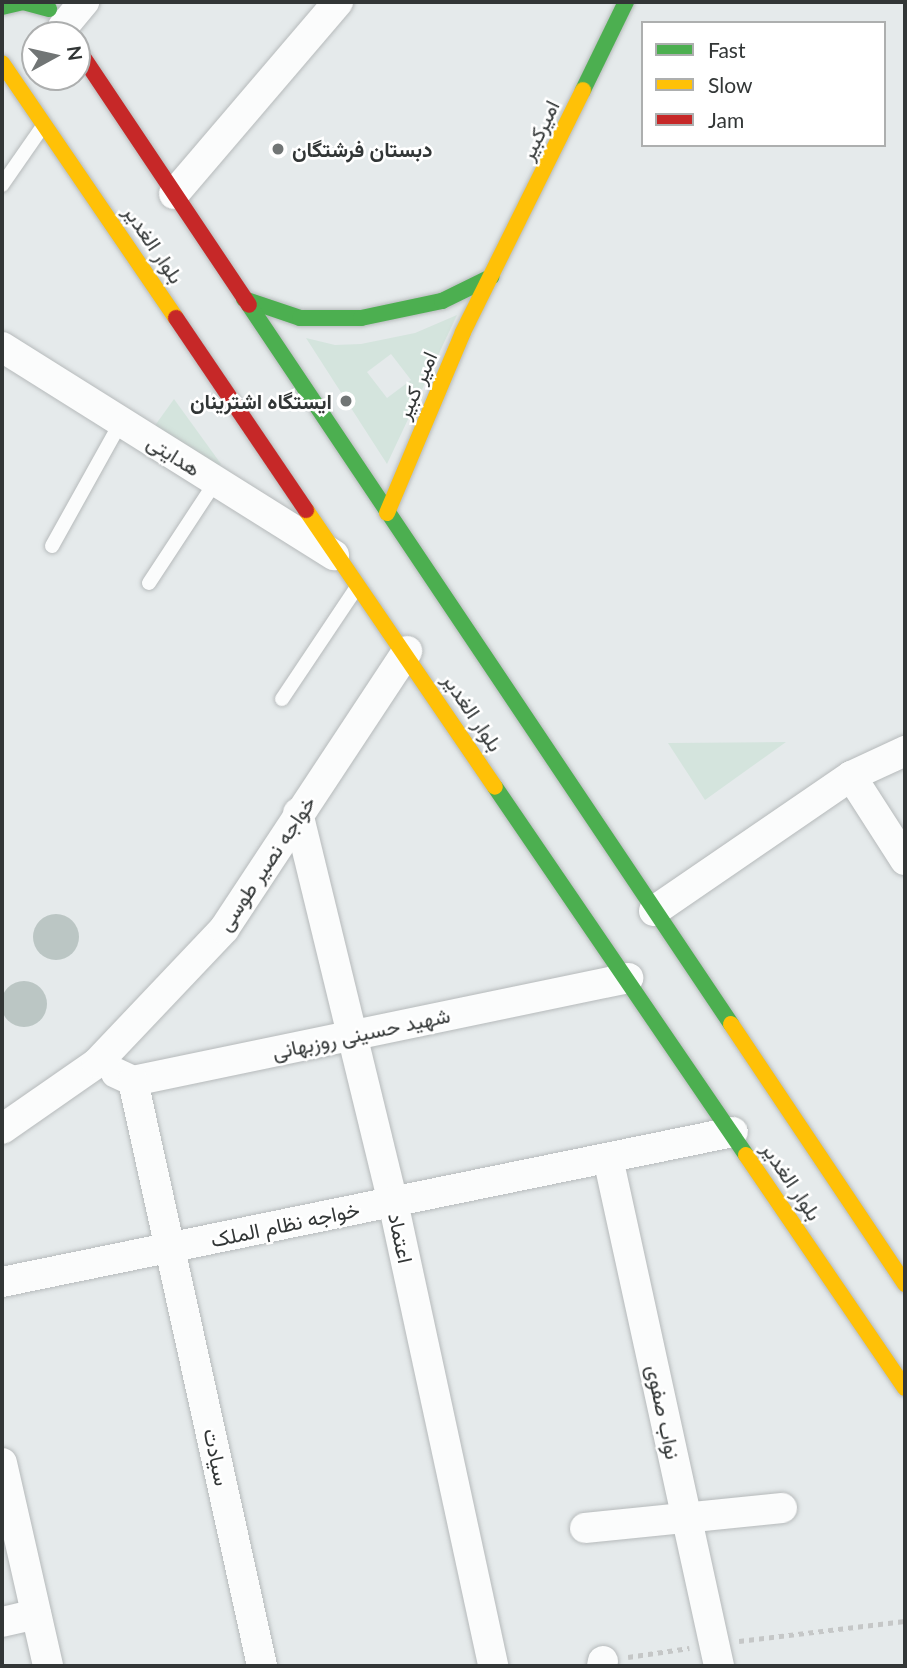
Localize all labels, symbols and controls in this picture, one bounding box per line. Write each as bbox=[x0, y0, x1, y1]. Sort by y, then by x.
north arrow bbox=[21, 21, 91, 91]
legend bbox=[641, 21, 886, 147]
text: Fast bbox=[708, 37, 745, 62]
text: N bbox=[63, 44, 88, 62]
text: Slow bbox=[708, 72, 752, 97]
street label: امیرکبیر bbox=[514, 96, 564, 164]
text: Jam bbox=[708, 107, 744, 132]
place label: دبستان فرشتگان bbox=[292, 136, 433, 162]
marker: دبستان فرشتگان bbox=[270, 141, 286, 157]
street label: بلوار الغدیر bbox=[119, 200, 189, 288]
street label: امیر کبیر bbox=[390, 347, 442, 423]
place label: ایستگاه اشترینان bbox=[190, 388, 332, 414]
marker: ایستگاه اشترینان bbox=[338, 393, 354, 409]
street label: هدایتی bbox=[143, 429, 205, 481]
street label: بلوار الغدیر bbox=[438, 668, 508, 756]
street label: خواجه نصیر طوسی bbox=[211, 791, 321, 935]
street label: شهید حسینی روزبهانی bbox=[270, 1002, 452, 1064]
street label: بلوار الغدیر bbox=[757, 1137, 827, 1225]
street label: خواجه نظام الملک bbox=[208, 1196, 362, 1252]
street label: اعتماد bbox=[383, 1210, 419, 1266]
street label: نواب صفوی bbox=[642, 1362, 686, 1462]
street label: سیادت bbox=[199, 1426, 235, 1488]

